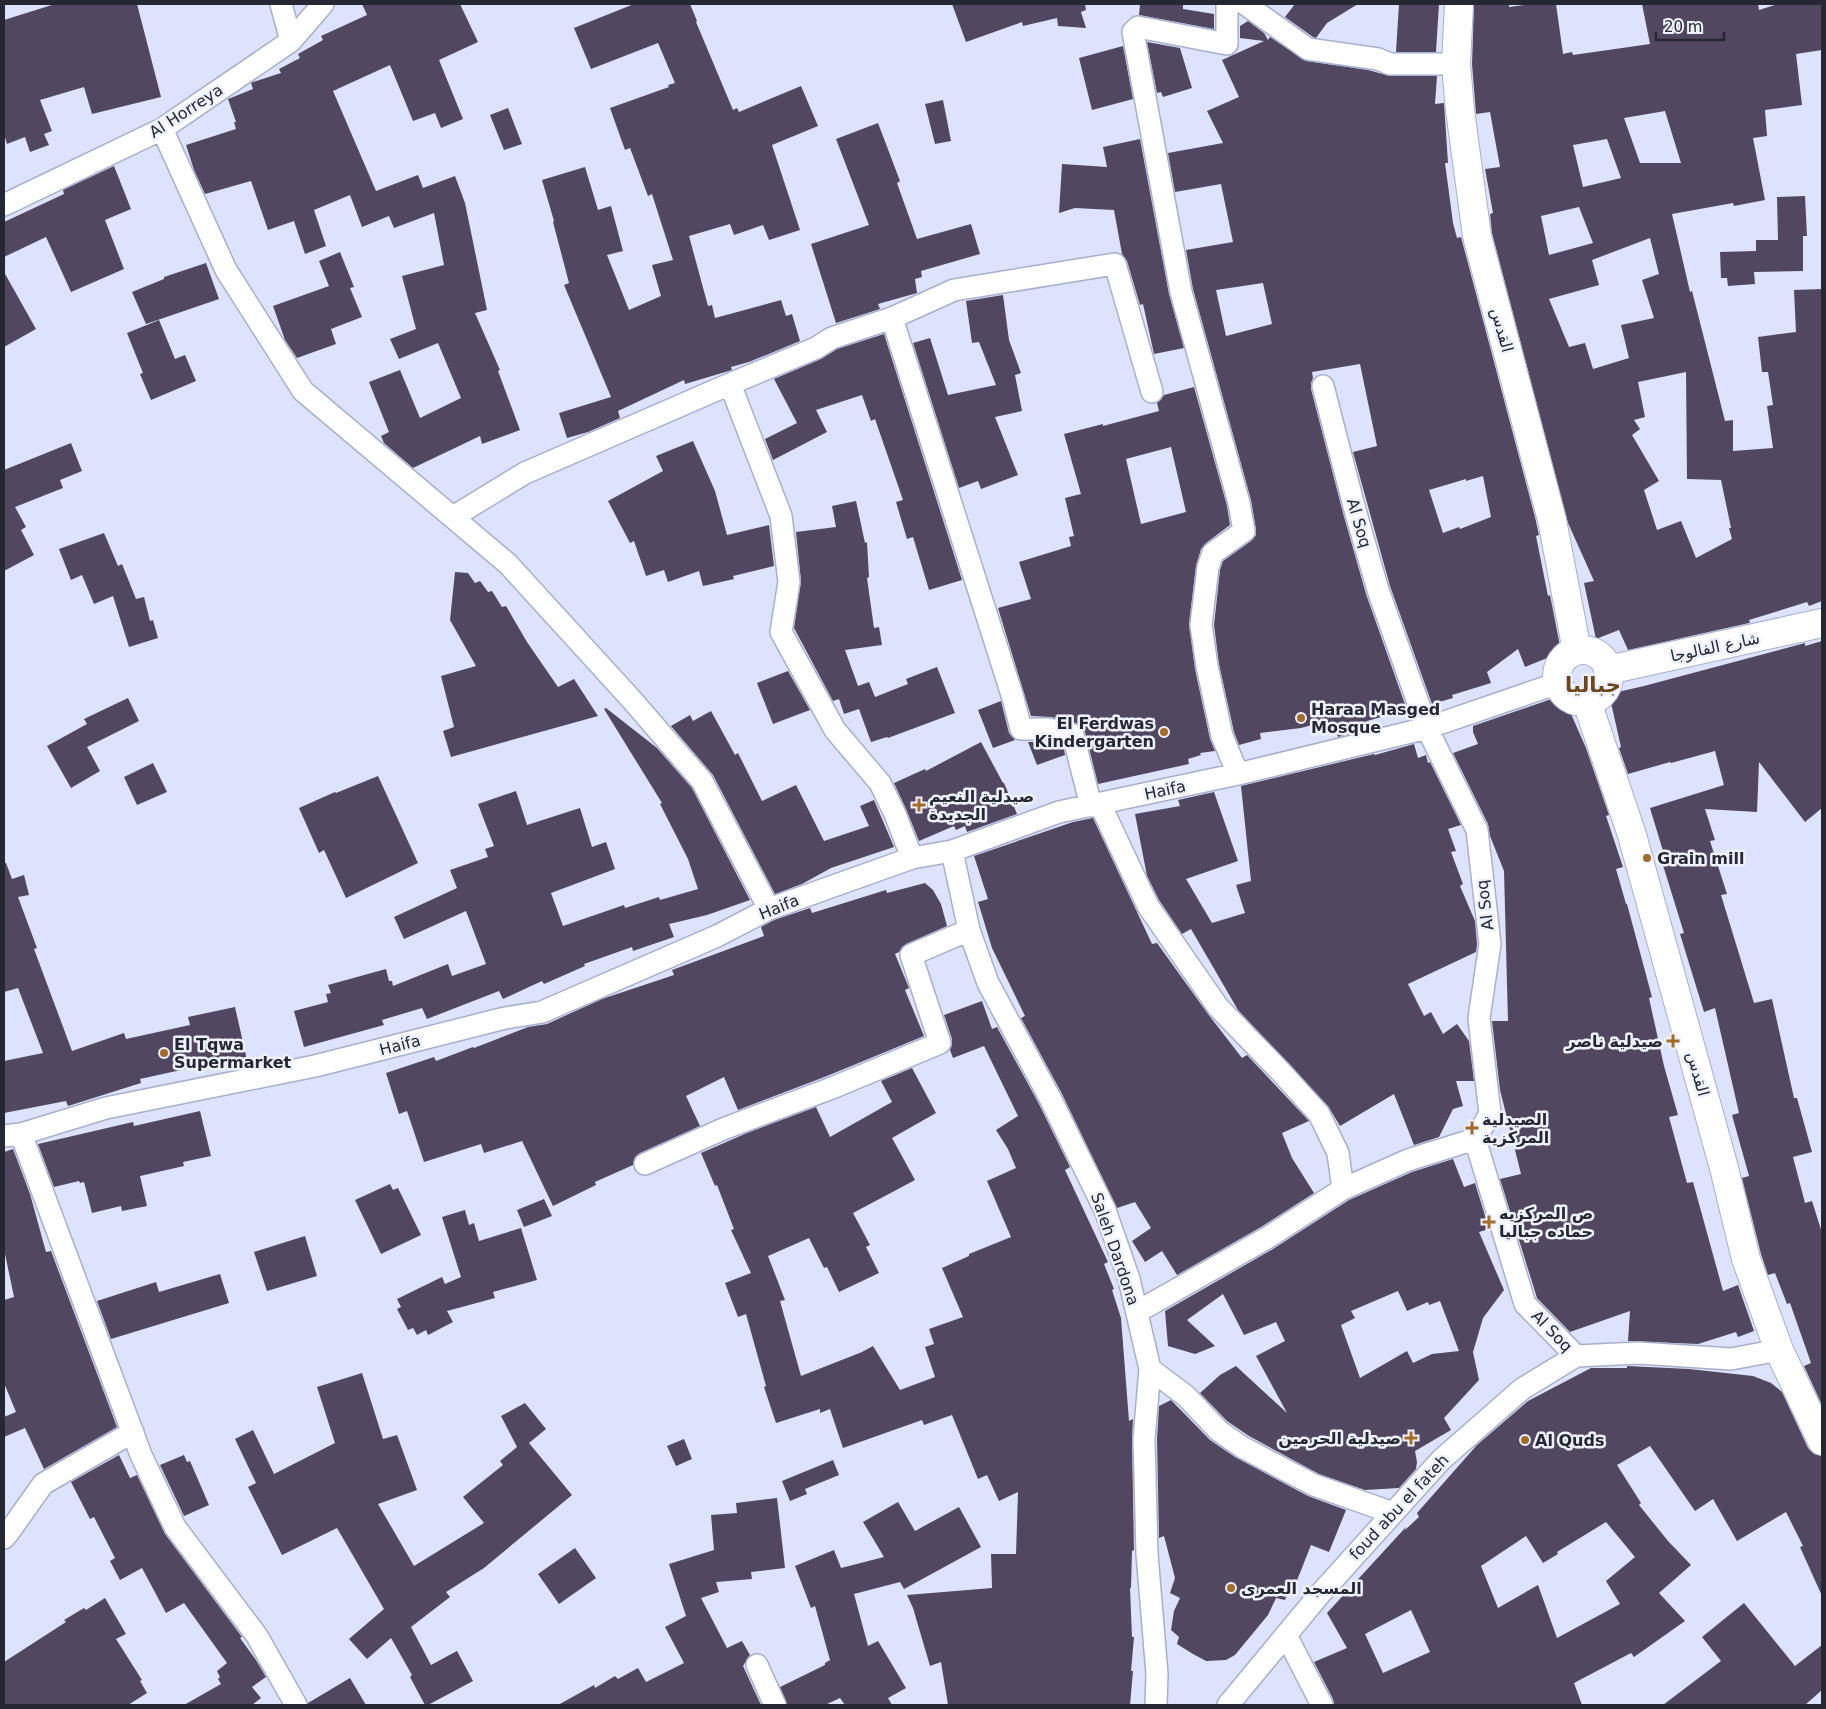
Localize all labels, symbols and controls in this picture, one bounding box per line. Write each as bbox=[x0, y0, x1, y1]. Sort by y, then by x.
scale bar bbox=[1656, 10, 1724, 42]
text: 20 m bbox=[1664, 18, 1702, 36]
street label: Al Horreya bbox=[146, 80, 226, 142]
street label: القدس bbox=[1487, 306, 1517, 354]
street label: Al Soq bbox=[1343, 496, 1375, 550]
street label: شارع الفالوجا bbox=[1669, 628, 1762, 667]
district label: جباليا bbox=[1565, 673, 1621, 697]
place label: Haraa Masged Mosque bbox=[1311, 700, 1440, 737]
marker: Haraa Masged Mosque bbox=[1295, 712, 1307, 724]
place label: El Ferdwas Kindergarten bbox=[1035, 714, 1154, 751]
marker: El Ferdwas Kindergarten bbox=[1158, 726, 1170, 738]
street label: Haifa bbox=[1143, 776, 1187, 804]
place label: صيدلية النعيم الجديدة bbox=[929, 787, 1034, 824]
marker: صيدلية النعيم الجديدة bbox=[913, 799, 925, 811]
place label: Grain mill bbox=[1657, 849, 1744, 868]
marker: Grain mill bbox=[1641, 852, 1653, 864]
street label: Al Soq bbox=[1472, 879, 1498, 931]
street label: Haifa bbox=[756, 890, 802, 924]
street label: Haifa bbox=[377, 1031, 423, 1059]
place label: صيدلية ناصر bbox=[1566, 1032, 1663, 1051]
place label: El Tqwa Supermarket bbox=[174, 1035, 292, 1072]
marker: صيدلية ناصر bbox=[1667, 1035, 1679, 1047]
marker: El Tqwa Supermarket bbox=[158, 1047, 170, 1059]
street label: القدس bbox=[1683, 1050, 1713, 1098]
place label: الصيدلية المركزية bbox=[1482, 1110, 1549, 1147]
marker: الصيدلية المركزية bbox=[1466, 1122, 1478, 1134]
street label: Saleh Dardona bbox=[1087, 1190, 1143, 1308]
place label: ص المركزيه حماده جباليا bbox=[1499, 1204, 1593, 1241]
marker: ص المركزيه حماده جباليا bbox=[1483, 1216, 1495, 1228]
street label: Al Soq bbox=[1528, 1306, 1576, 1356]
place label: صيدلية الحرمين bbox=[1278, 1429, 1401, 1448]
place label: Al Quds bbox=[1535, 1431, 1604, 1450]
marker: صيدلية الحرمين bbox=[1405, 1432, 1417, 1444]
marker: Al Quds bbox=[1519, 1434, 1531, 1446]
street label: foud abu el fateh bbox=[1345, 1450, 1453, 1564]
place label: المسجد العمرى bbox=[1241, 1579, 1362, 1598]
marker: المسجد العمرى bbox=[1225, 1582, 1237, 1594]

